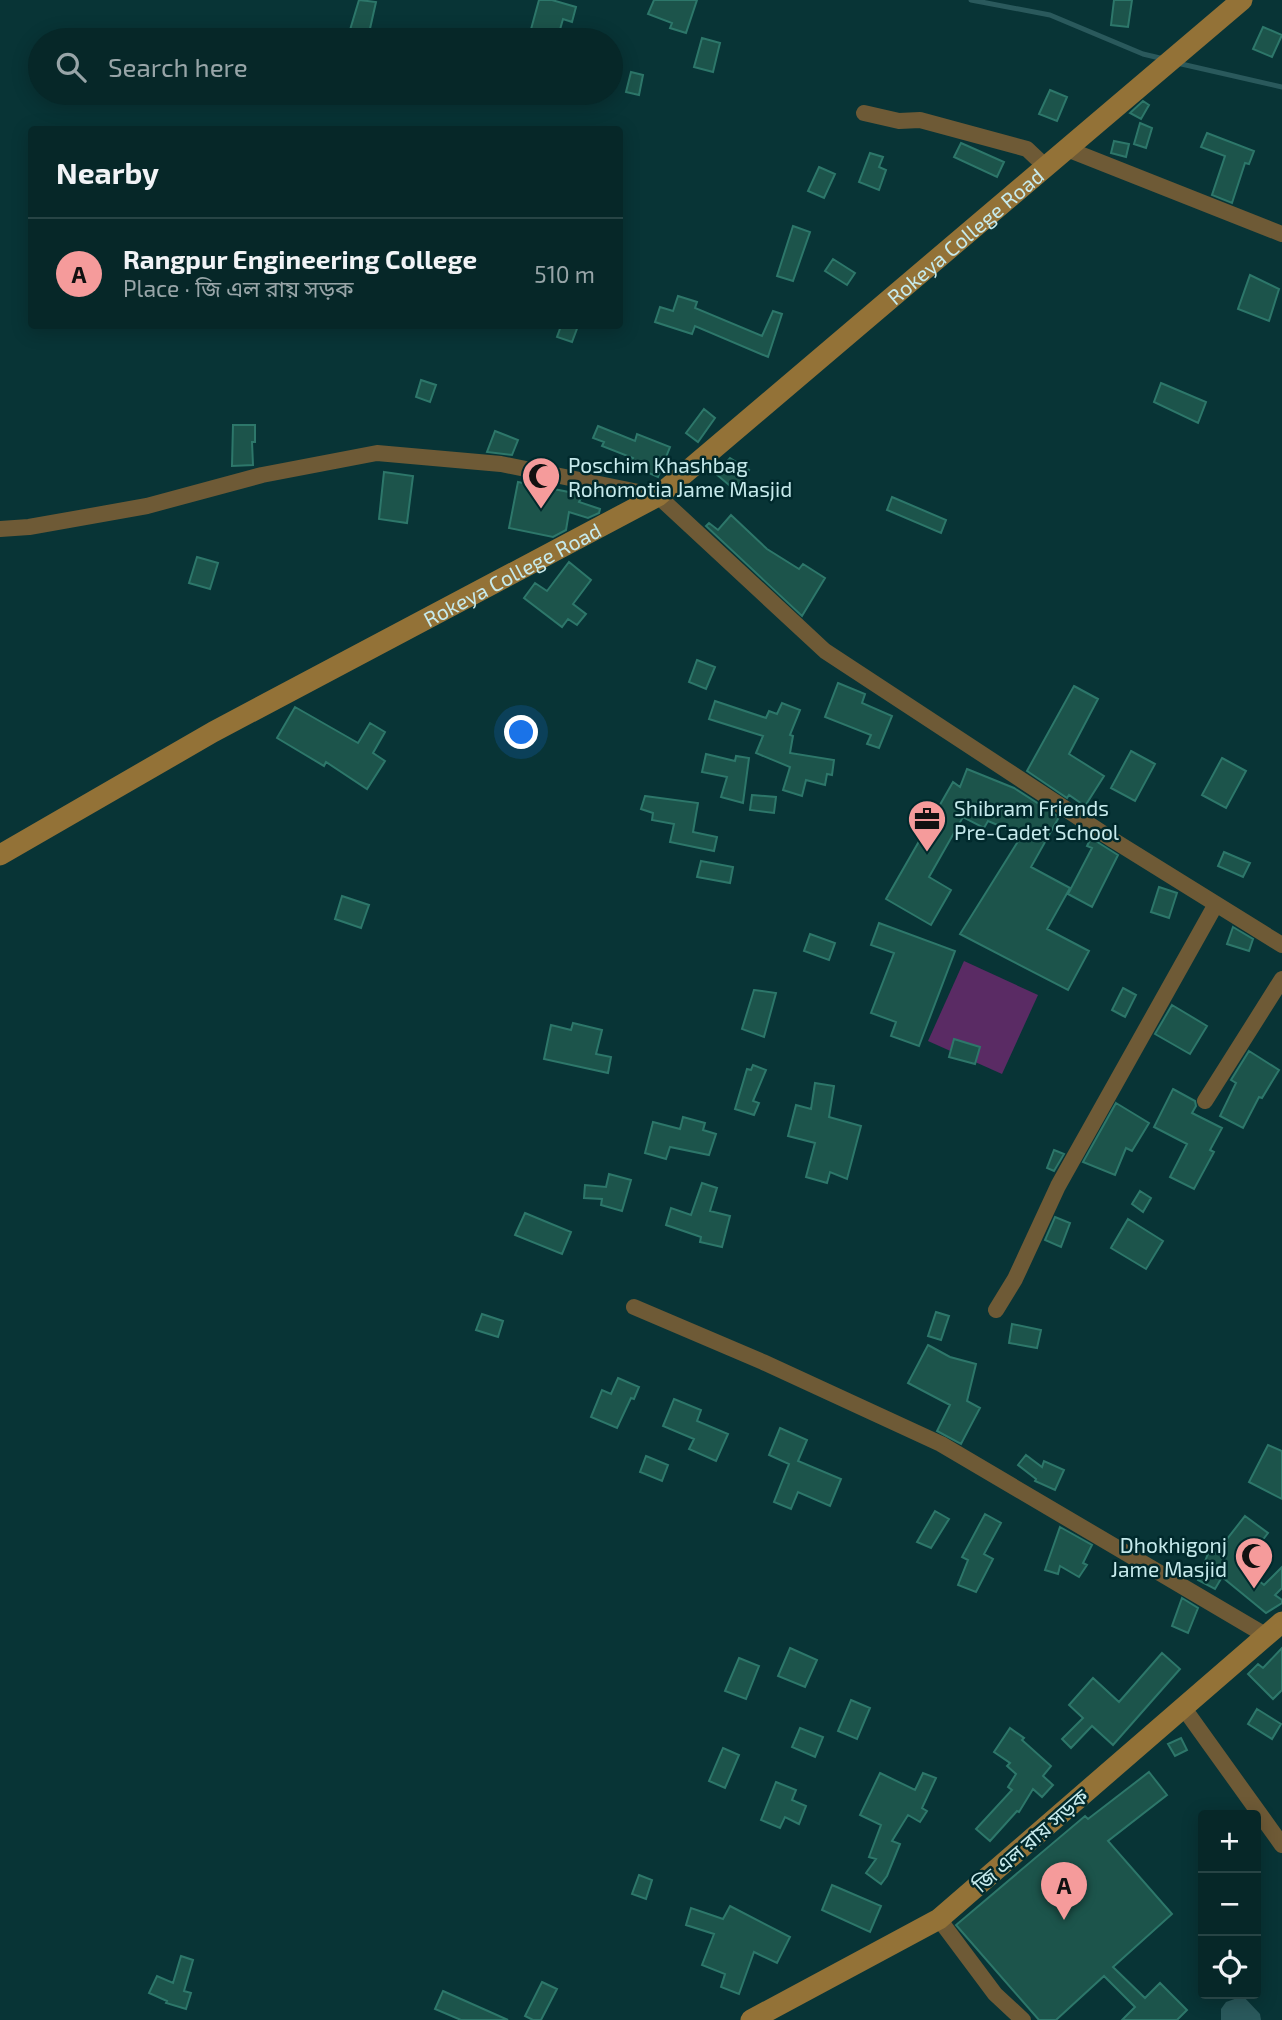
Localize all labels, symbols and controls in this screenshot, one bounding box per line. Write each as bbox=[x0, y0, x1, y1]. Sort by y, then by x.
search box bbox=[28, 28, 623, 105]
icon: search bbox=[52, 48, 90, 86]
text: Search here bbox=[108, 51, 248, 82]
text: Nearby bbox=[56, 154, 159, 190]
street label: Rokeya College Road bbox=[881, 162, 1048, 309]
text: Rangpur Engineering College bbox=[123, 243, 477, 274]
text: A bbox=[71, 260, 87, 288]
text: 510 m bbox=[534, 260, 595, 288]
text: Place · জি এল রায় সড়ক bbox=[123, 274, 354, 302]
place label: Poschim Khashbag Rohomotia Jame Masjid bbox=[568, 452, 792, 502]
mosque icon: Poschim Khashbag Rohomotia Jame Masjid bbox=[520, 455, 562, 510]
street label: Rokeya College Road bbox=[419, 516, 605, 631]
your location bbox=[504, 715, 538, 749]
place label: Shibram Friends Pre-Cadet School bbox=[954, 795, 1120, 844]
office icon: Shibram Friends Pre-Cadet School bbox=[906, 798, 948, 853]
place label: Dhokhigonj Jame Masjid bbox=[1111, 1532, 1227, 1582]
mosque icon: Dhokhigonj Jame Masjid bbox=[1233, 1535, 1275, 1590]
street label: জি এল রায় সড়ক bbox=[966, 1782, 1094, 1898]
map controls bbox=[1198, 1810, 1261, 1999]
button: + bbox=[1198, 1810, 1261, 1873]
pin: A bbox=[1041, 1862, 1087, 1920]
button: − bbox=[1198, 1873, 1261, 1936]
button: locate bbox=[1198, 1936, 1261, 1999]

